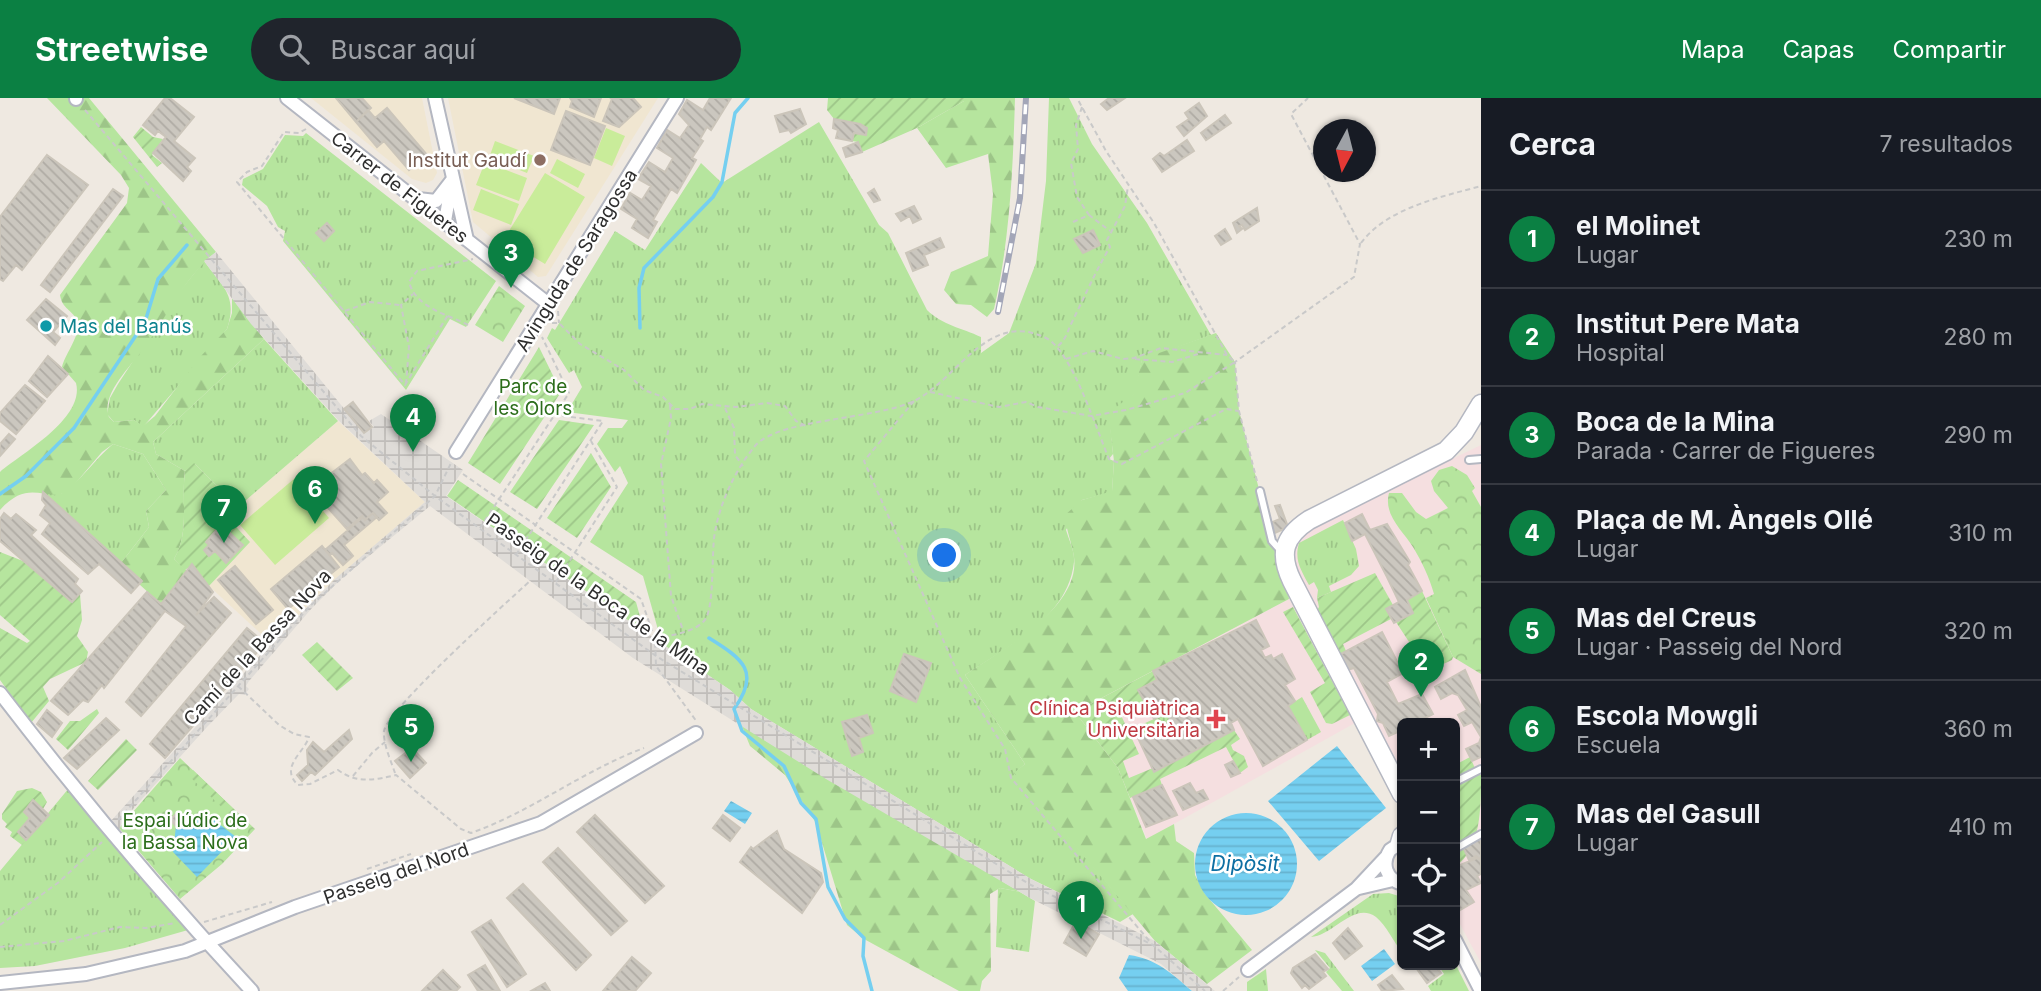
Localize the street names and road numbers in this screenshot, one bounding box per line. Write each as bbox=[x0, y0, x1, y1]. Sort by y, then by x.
street label: Carrer de Figueres bbox=[326, 127, 473, 248]
street label: Avinguda de Saragossa bbox=[511, 165, 642, 356]
street label: Passeig de la Boca de la Mina bbox=[482, 508, 714, 681]
street label: Camí de la Bassa Nova bbox=[179, 564, 336, 730]
street label: Passeig del Nord bbox=[320, 838, 472, 909]

